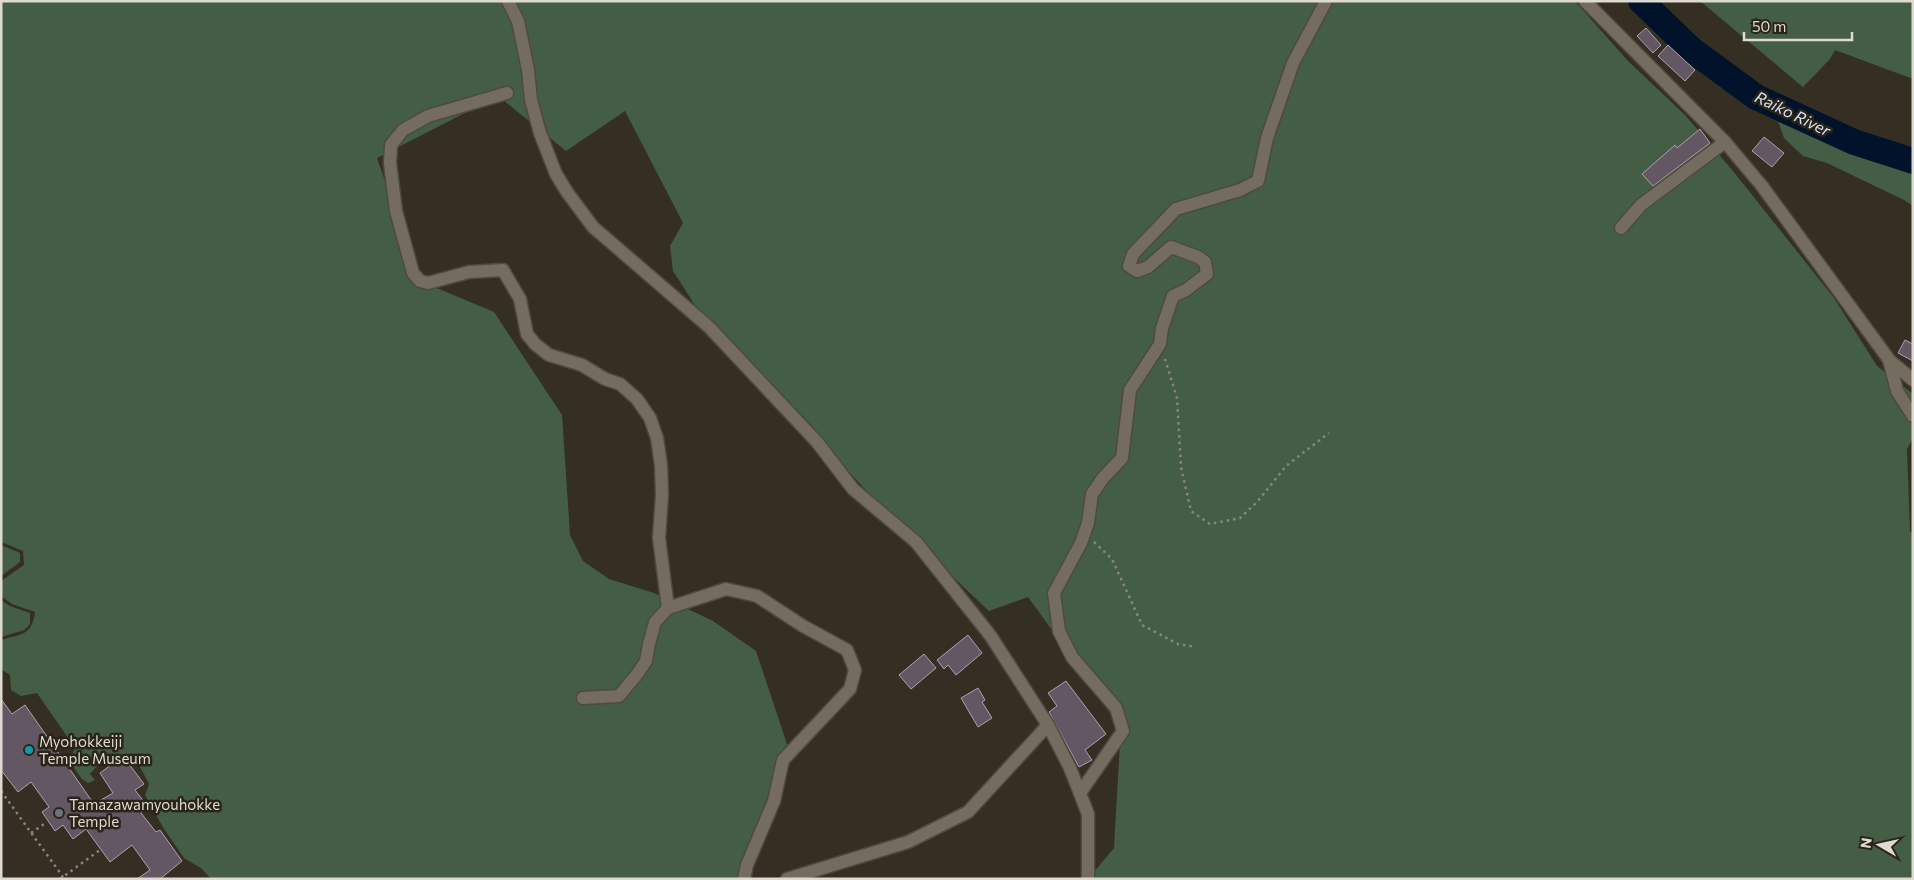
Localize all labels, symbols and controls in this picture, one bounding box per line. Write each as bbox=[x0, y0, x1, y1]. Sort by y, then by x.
scale bar bbox=[1744, 10, 1852, 42]
text: 50 m bbox=[1752, 17, 1786, 35]
water label: Raiko River bbox=[1752, 87, 1834, 140]
place label: Myohokkeiji Temple Museum bbox=[39, 732, 151, 767]
marker: Myohokkeiji Temple Museum bbox=[23, 744, 35, 756]
place label: Tamazawamyouhokke Temple bbox=[69, 795, 220, 830]
marker: Tamazawamyouhokke Temple bbox=[53, 807, 65, 819]
north arrow bbox=[1854, 820, 1904, 870]
text: N bbox=[1856, 836, 1875, 849]

